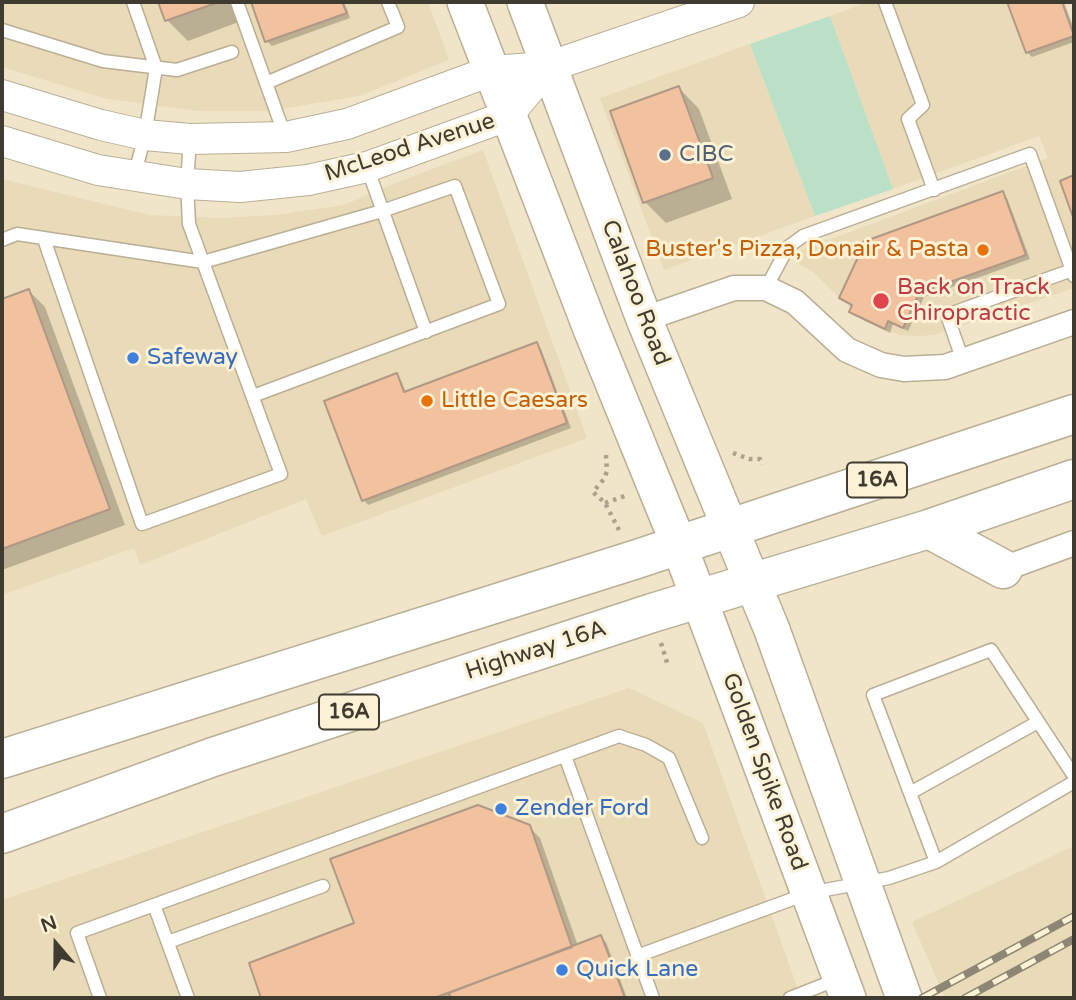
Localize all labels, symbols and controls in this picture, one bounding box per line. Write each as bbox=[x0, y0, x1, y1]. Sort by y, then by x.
street label: McLeod Avenue bbox=[321, 107, 499, 189]
place label: CIBC bbox=[679, 141, 733, 169]
marker: CIBC bbox=[657, 147, 673, 163]
street label: Calahoo Road bbox=[595, 216, 675, 370]
place label: Buster's Pizza, Donair & Pasta bbox=[645, 236, 969, 264]
marker: Buster's Pizza, Donair & Pasta bbox=[975, 242, 991, 258]
place label: Back on Track Chiropractic bbox=[897, 274, 1050, 328]
marker: Back on Track Chiropractic bbox=[871, 291, 891, 311]
place label: Safeway bbox=[147, 344, 238, 372]
marker: Safeway bbox=[125, 350, 141, 366]
place label: Little Caesars bbox=[441, 387, 588, 415]
marker: Little Caesars bbox=[419, 393, 435, 409]
road number: 16A bbox=[847, 462, 907, 498]
street label: Highway 16A bbox=[462, 615, 610, 687]
street label: Golden Spike Road bbox=[715, 670, 813, 874]
road number: 16A bbox=[319, 694, 379, 730]
place label: Zender Ford bbox=[515, 795, 649, 823]
marker: Zender Ford bbox=[493, 801, 509, 817]
north arrow bbox=[21, 909, 91, 979]
text: N bbox=[38, 911, 60, 937]
place label: Quick Lane bbox=[576, 956, 698, 984]
marker: Quick Lane bbox=[554, 962, 570, 978]

